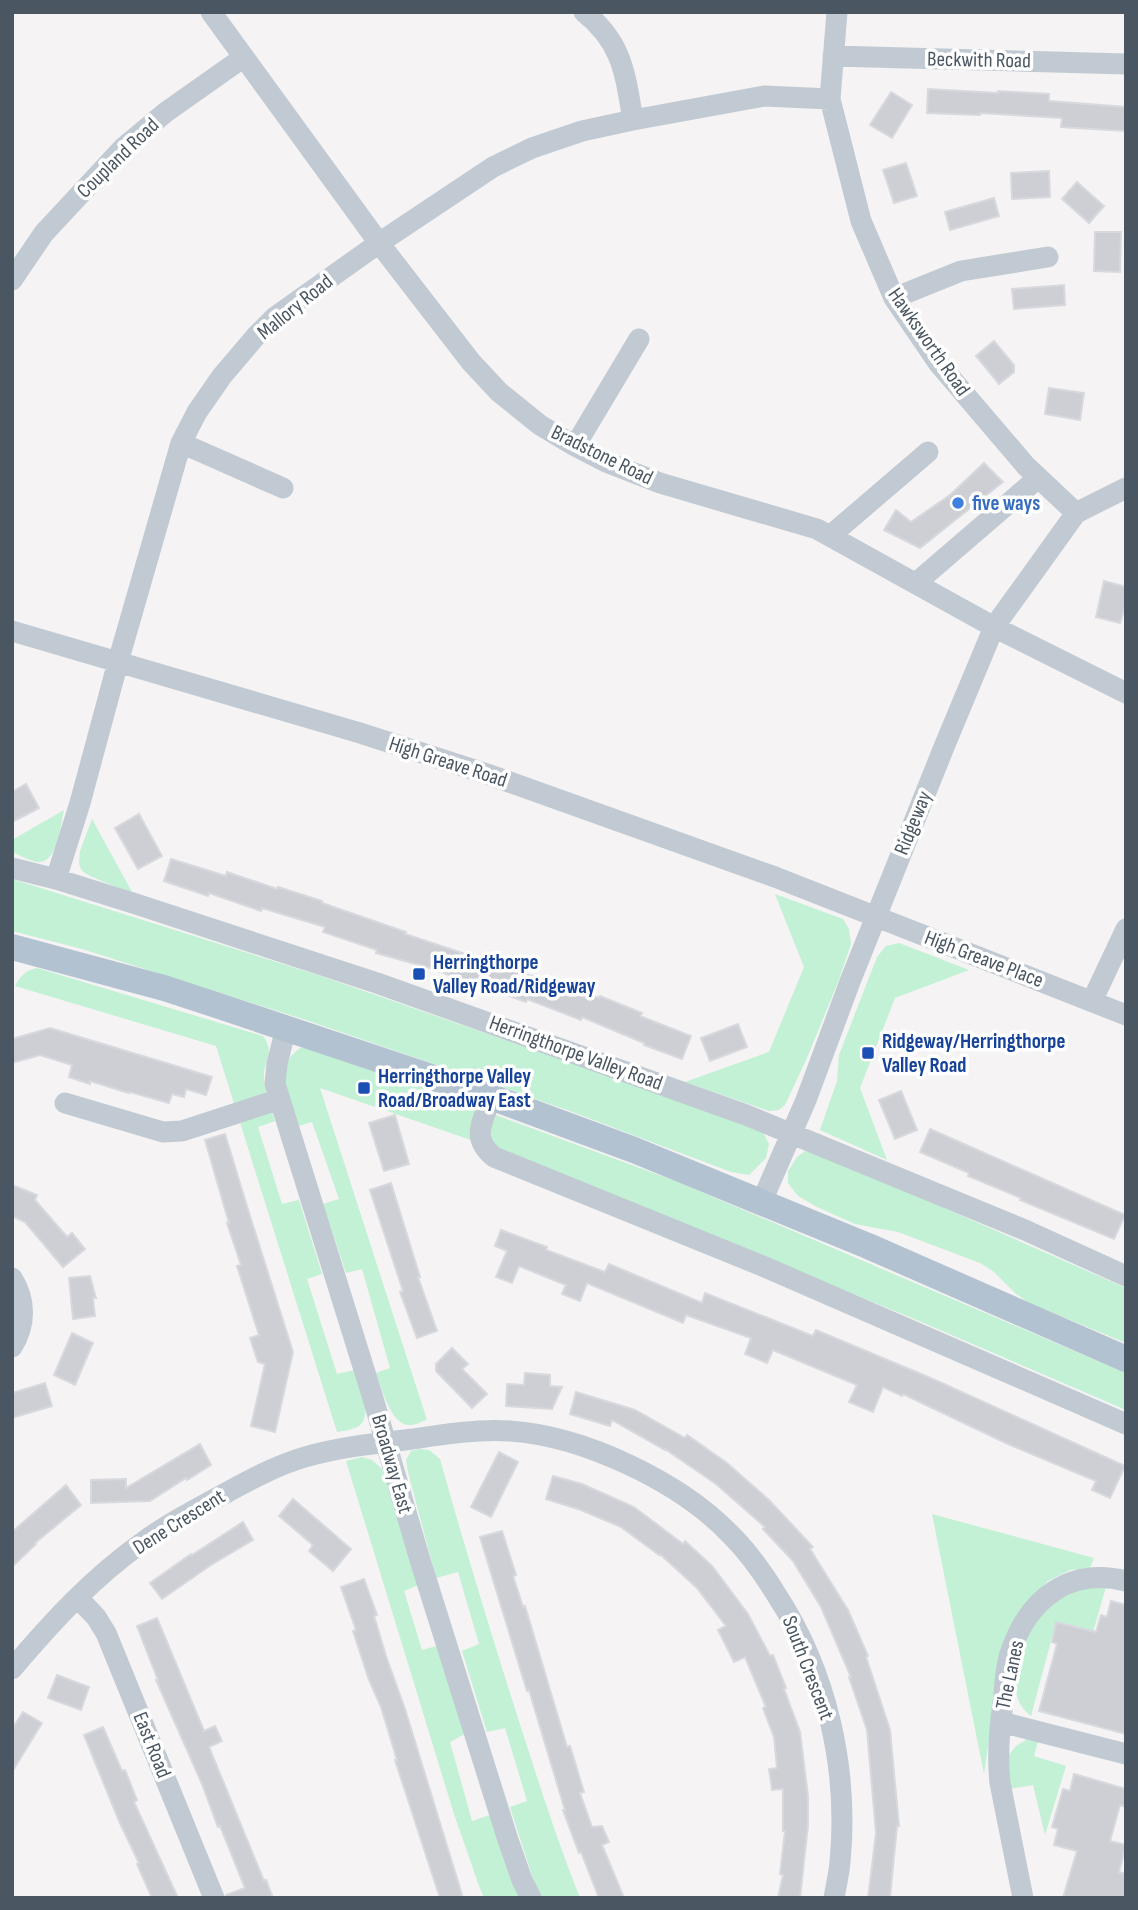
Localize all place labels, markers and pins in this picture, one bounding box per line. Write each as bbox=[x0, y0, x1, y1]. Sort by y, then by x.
place label: five ways bbox=[972, 491, 1040, 516]
marker: five ways bbox=[950, 495, 966, 511]
place label: Herringthorpe Valley Road/Ridgeway bbox=[433, 950, 596, 999]
marker: Herringthorpe Valley Road/Ridgeway bbox=[411, 966, 427, 982]
place label: Ridgeway/Herringthorpe Valley Road bbox=[882, 1029, 1065, 1078]
marker: Ridgeway/Herringthorpe Valley Road bbox=[860, 1045, 876, 1061]
place label: Herringthorpe Valley Road/Broadway East bbox=[378, 1064, 531, 1113]
marker: Herringthorpe Valley Road/Broadway East bbox=[356, 1080, 372, 1096]

